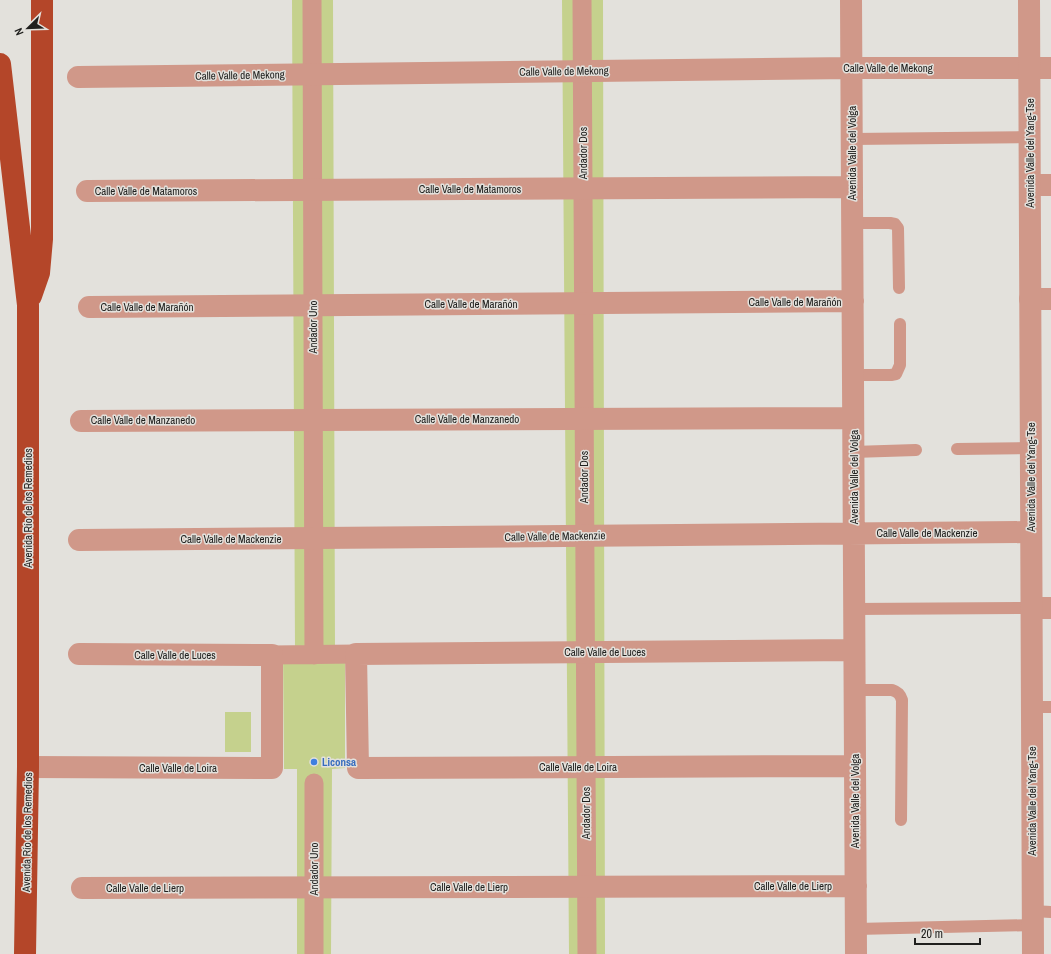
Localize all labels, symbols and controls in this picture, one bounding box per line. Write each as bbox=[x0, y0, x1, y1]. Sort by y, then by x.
north arrow bbox=[8, 8, 48, 48]
text: N bbox=[11, 26, 27, 38]
street label: Calle Valle de Mekong bbox=[843, 61, 933, 75]
street label: Calle Valle de Mekong bbox=[519, 63, 609, 79]
street label: Calle Valle de Mekong bbox=[195, 67, 285, 83]
street label: Avenida Valle del Yang-Tse bbox=[1023, 98, 1037, 209]
street label: Avenida Valle del Volga bbox=[845, 106, 859, 201]
street label: Andador Dos bbox=[576, 126, 590, 180]
street label: Calle Valle de Matamoros bbox=[419, 182, 522, 196]
street label: Calle Valle de Matamoros bbox=[95, 184, 198, 198]
street label: Calle Valle de Marañón bbox=[748, 295, 842, 309]
street label: Calle Valle de Marañón bbox=[424, 297, 518, 311]
street label: Calle Valle de Marañón bbox=[100, 300, 194, 314]
street label: Andador Uno bbox=[306, 300, 320, 355]
street label: Calle Valle de Manzanedo bbox=[415, 412, 519, 426]
street label: Calle Valle de Manzanedo bbox=[91, 413, 195, 427]
street label: Avenida Valle del Yang-Tse bbox=[1024, 422, 1038, 533]
street label: Avenida Valle del Volga bbox=[847, 430, 861, 525]
street label: Avenida Río de los Remedios bbox=[21, 448, 35, 569]
street label: Andador Dos bbox=[577, 450, 591, 504]
street label: Calle Valle de Mackenzie bbox=[876, 526, 978, 540]
street label: Calle Valle de Mackenzie bbox=[504, 528, 606, 544]
street label: Calle Valle de Mackenzie bbox=[180, 532, 282, 546]
street label: Calle Valle de Luces bbox=[564, 645, 646, 659]
street label: Calle Valle de Luces bbox=[134, 648, 216, 662]
street label: Avenida Valle del Yang-Tse bbox=[1025, 746, 1039, 857]
street label: Avenida Valle del Volga bbox=[848, 754, 862, 849]
place label: Liconsa bbox=[322, 755, 356, 769]
marker: Liconsa bbox=[309, 757, 319, 767]
street label: Calle Valle de Loira bbox=[539, 760, 617, 774]
street label: Calle Valle de Loira bbox=[139, 761, 217, 775]
street label: Avenida Río de los Remedios bbox=[19, 772, 35, 893]
street label: Andador Dos bbox=[579, 786, 593, 840]
street label: Andador Uno bbox=[307, 842, 321, 897]
street label: Calle Valle de Lierp bbox=[754, 879, 832, 893]
street label: Calle Valle de Lierp bbox=[430, 880, 508, 894]
street label: Calle Valle de Lierp bbox=[106, 881, 184, 895]
scale bar bbox=[915, 920, 980, 946]
text: 20 m bbox=[921, 926, 943, 942]

